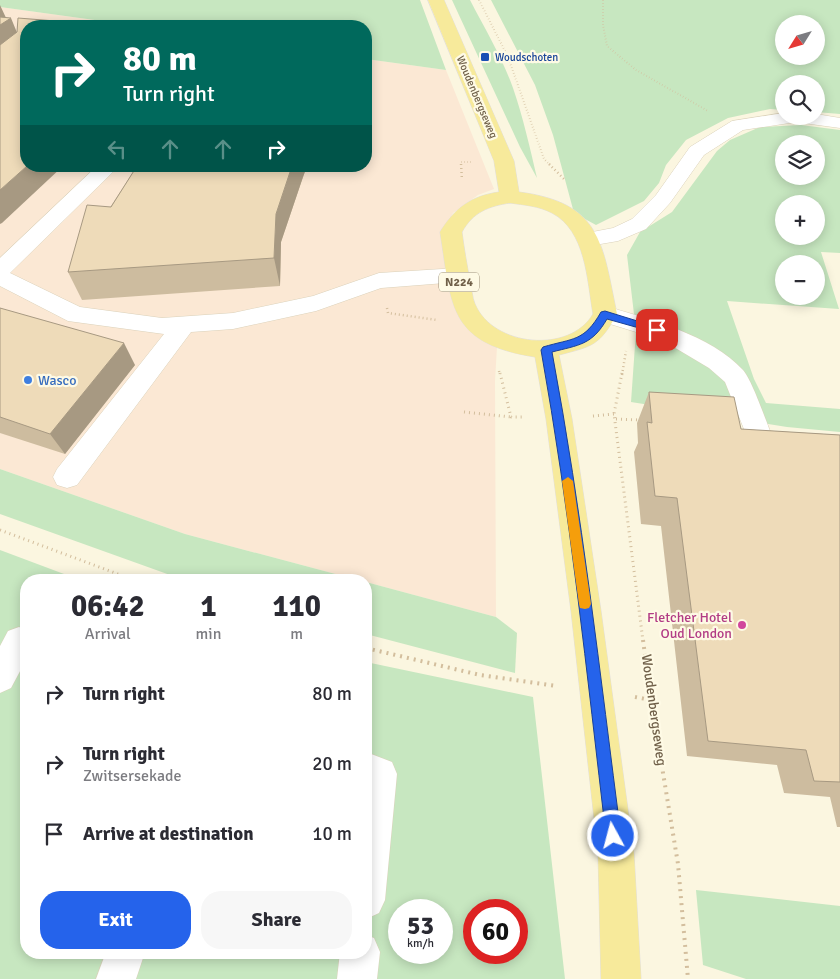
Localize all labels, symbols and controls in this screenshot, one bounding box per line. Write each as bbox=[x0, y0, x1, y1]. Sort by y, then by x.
north arrow bbox=[775, 15, 825, 65]
map controls bbox=[775, 15, 825, 305]
text: 80 m bbox=[123, 37, 197, 80]
icon: right bbox=[40, 40, 105, 105]
marker: Woudschoten bbox=[479, 51, 491, 63]
place label: Woudschoten bbox=[495, 51, 558, 64]
street label: Woudenbergseweg bbox=[454, 54, 500, 140]
button: search bbox=[775, 75, 825, 125]
text: Turn right bbox=[123, 80, 215, 107]
icon: left bbox=[103, 135, 131, 163]
icon: ahead bbox=[156, 135, 184, 163]
icon: ahead bbox=[209, 135, 237, 163]
icon: right bbox=[262, 135, 290, 163]
button: layers bbox=[775, 135, 825, 185]
button: + bbox=[775, 195, 825, 245]
button: − bbox=[775, 255, 825, 305]
road number: N224 bbox=[439, 272, 479, 292]
pin bbox=[636, 309, 678, 351]
icon: arrive bbox=[643, 316, 671, 344]
place label: Wasco bbox=[38, 372, 76, 389]
marker: Wasco bbox=[22, 374, 34, 386]
text: 06:42 bbox=[71, 588, 145, 625]
text: 1 bbox=[200, 588, 217, 625]
text: 110 bbox=[272, 588, 321, 625]
place label: Fletcher Hotel Oud London bbox=[647, 609, 732, 642]
marker: Fletcher Hotel Oud London bbox=[736, 619, 748, 631]
text: Arrival bbox=[85, 624, 131, 644]
text: min bbox=[196, 624, 221, 644]
text: m bbox=[290, 624, 303, 644]
street label: Woudenbergseweg bbox=[638, 653, 670, 767]
icon: right bbox=[40, 680, 68, 708]
text: Turn right bbox=[83, 682, 165, 706]
text: 80 m bbox=[312, 682, 352, 706]
text: Turn right bbox=[83, 742, 165, 766]
icon: right bbox=[40, 750, 68, 778]
text: 20 m bbox=[312, 752, 352, 776]
text: Zwitsersekade bbox=[83, 766, 182, 786]
position arrow bbox=[586, 809, 638, 861]
icon: arrive bbox=[40, 820, 68, 848]
text: Arrive at destination bbox=[83, 822, 254, 846]
text: 10 m bbox=[312, 822, 352, 846]
button: Exit bbox=[40, 891, 191, 949]
button: Share bbox=[201, 891, 352, 949]
speed limit sign: 60 bbox=[463, 899, 528, 964]
text: 53 bbox=[407, 910, 434, 941]
text: km/h bbox=[407, 936, 434, 951]

